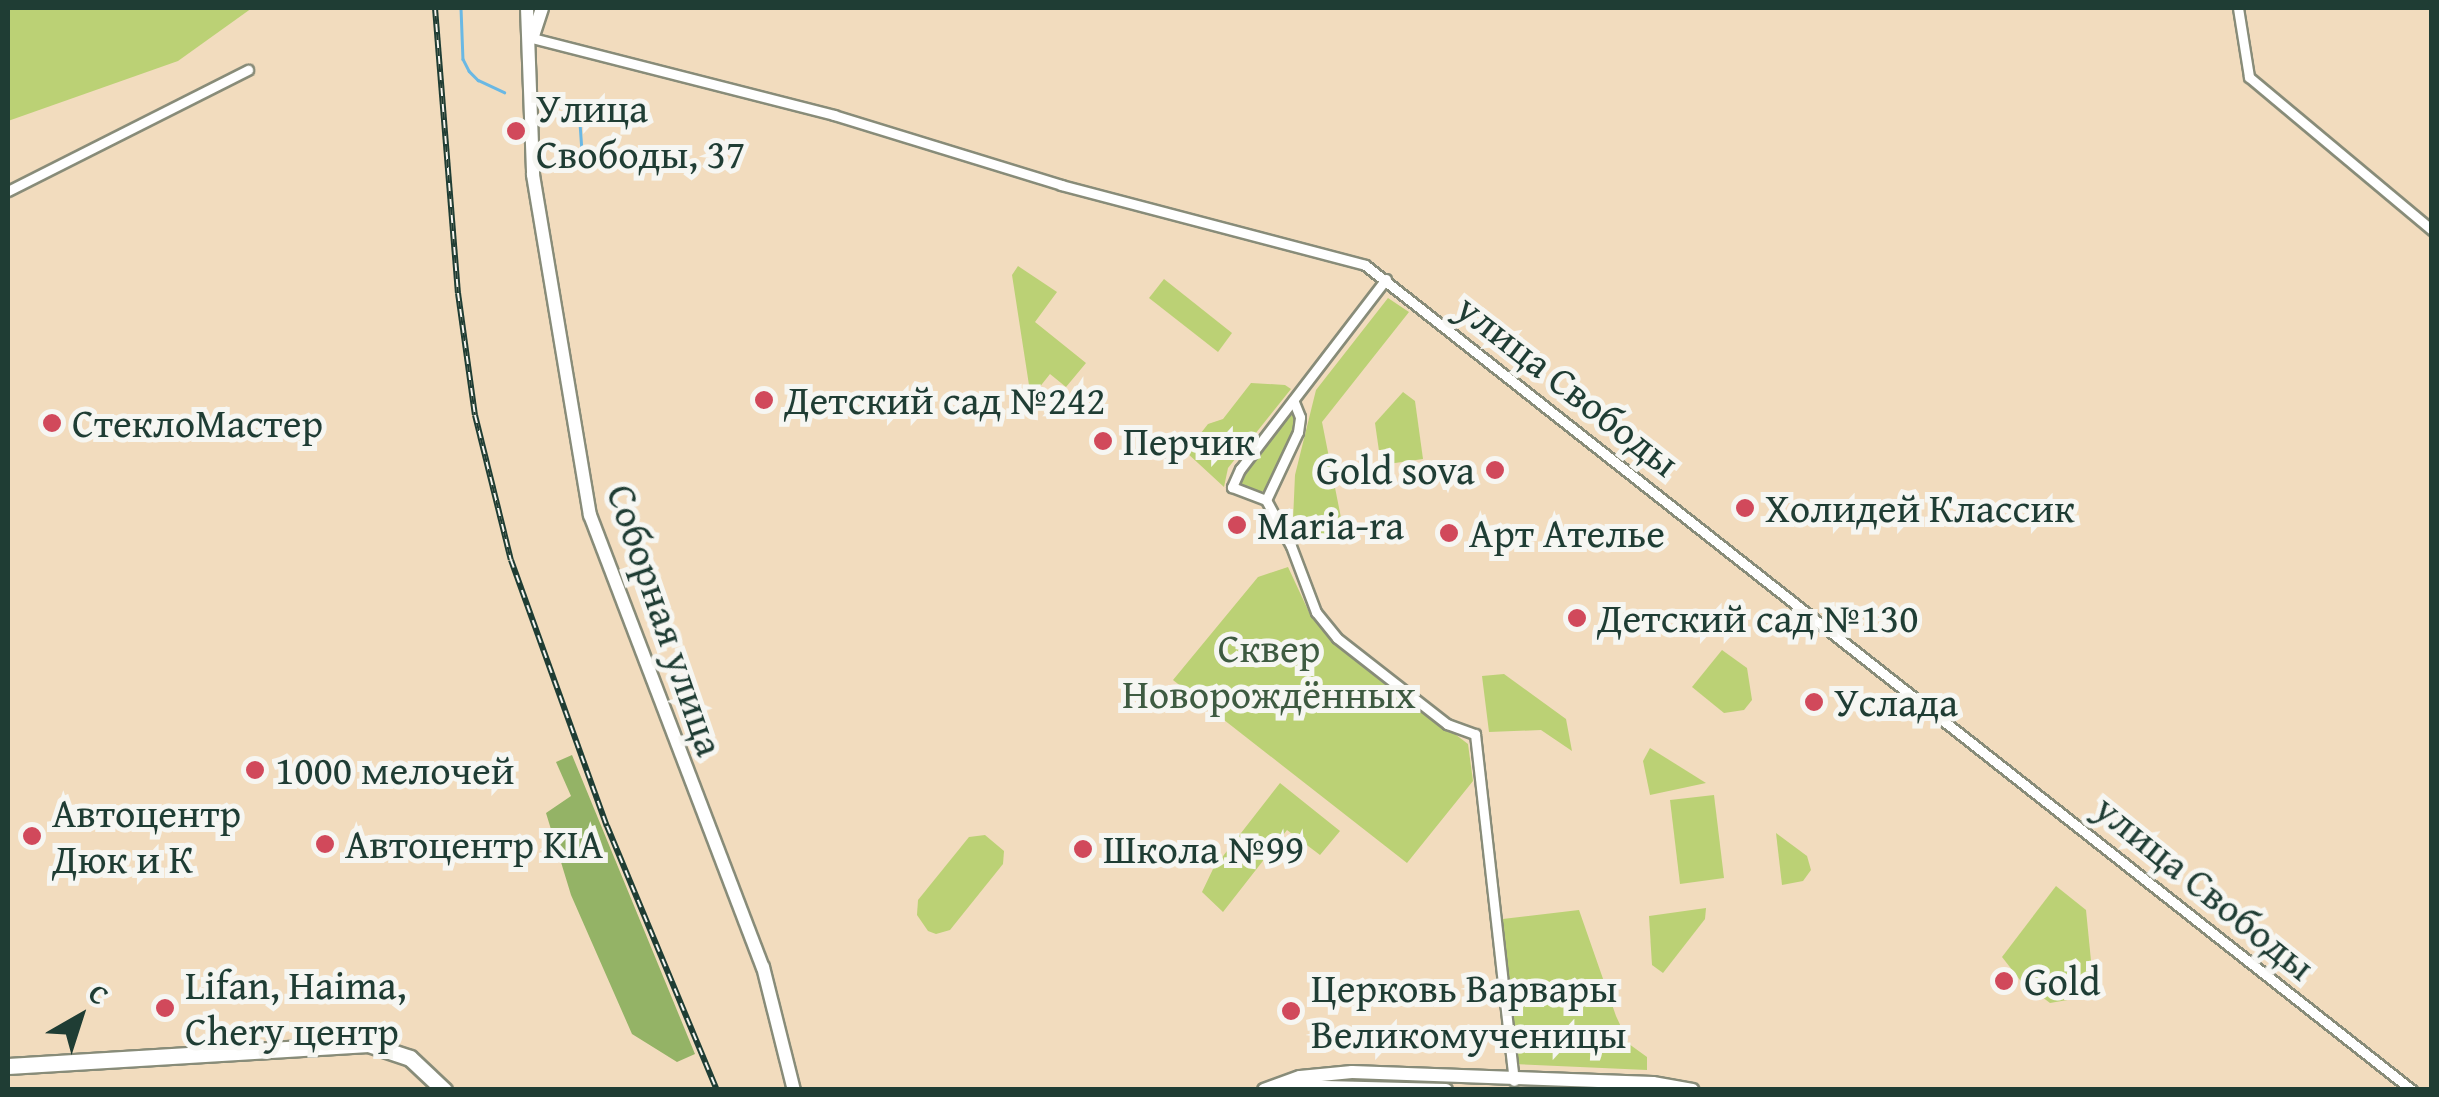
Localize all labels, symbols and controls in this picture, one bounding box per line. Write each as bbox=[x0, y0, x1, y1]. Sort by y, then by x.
place label: Улица Свободы, 37 bbox=[536, 84, 745, 178]
marker: Улица Свободы, 37 bbox=[505, 120, 527, 142]
street label: улица Свободы bbox=[1447, 283, 1689, 487]
place label: Детский сад №242 bbox=[784, 376, 1106, 424]
marker: Детский сад №242 bbox=[753, 389, 775, 411]
place label: СтеклоМастер bbox=[72, 399, 323, 447]
marker: СтеклоМастер bbox=[41, 412, 63, 434]
place label: Перчик bbox=[1123, 417, 1255, 465]
marker: Перчик bbox=[1092, 430, 1114, 452]
place label: Gold sova bbox=[1316, 446, 1475, 494]
marker: Gold sova bbox=[1484, 459, 1506, 481]
street label: Соборная улица bbox=[597, 478, 735, 762]
place label: Холидей Классик bbox=[1765, 484, 2075, 532]
marker: Холидей Классик bbox=[1734, 497, 1756, 519]
place label: Maria-ra bbox=[1257, 501, 1404, 549]
place label: Арт Ателье bbox=[1469, 509, 1665, 557]
marker: Maria-ra bbox=[1226, 514, 1248, 536]
marker: Арт Ателье bbox=[1438, 522, 1460, 544]
place label: Детский сад №130 bbox=[1597, 594, 1919, 642]
marker: Детский сад №130 bbox=[1566, 607, 1588, 629]
park label: Сквер Новорождённых bbox=[1122, 624, 1416, 718]
place label: Услада bbox=[1834, 678, 1958, 726]
marker: Услада bbox=[1803, 691, 1825, 713]
place label: 1000 мелочей bbox=[275, 746, 515, 794]
marker: 1000 мелочей bbox=[244, 759, 266, 781]
street label: улица Свободы bbox=[2085, 784, 2325, 990]
place label: Автоцентр Дюк и К bbox=[52, 789, 241, 883]
place label: Автоцентр KIA bbox=[345, 820, 603, 868]
marker: Автоцентр Дюк и К bbox=[21, 825, 43, 847]
place label: Школа №99 bbox=[1103, 825, 1304, 873]
marker: Автоцентр KIA bbox=[314, 833, 336, 855]
marker: Школа №99 bbox=[1072, 838, 1094, 860]
place label: Gold bbox=[2024, 957, 2101, 1005]
place label: Lifan, Haima, Chery центр bbox=[185, 961, 406, 1055]
place label: Церковь Варвары Великомученицы bbox=[1311, 964, 1626, 1058]
north arrow bbox=[30, 967, 130, 1067]
marker: Gold bbox=[1993, 970, 2015, 992]
text: С bbox=[80, 972, 118, 1014]
marker: Lifan, Haima, Chery центр bbox=[154, 997, 176, 1019]
marker: Церковь Варвары Великомученицы bbox=[1280, 1000, 1302, 1022]

